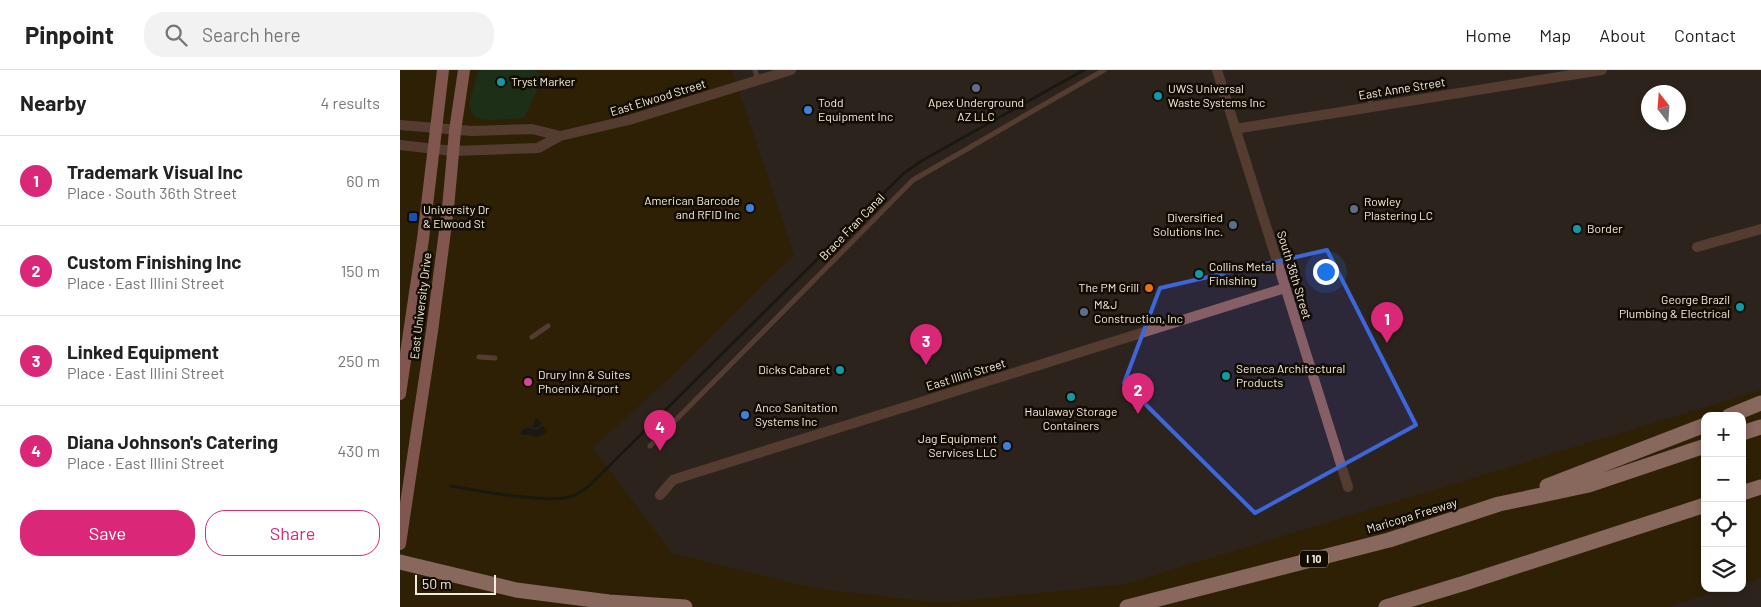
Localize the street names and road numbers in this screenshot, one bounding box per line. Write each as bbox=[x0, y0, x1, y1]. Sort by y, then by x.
street label: East Anne Street bbox=[1357, 74, 1446, 102]
street label: East Elwood Street bbox=[608, 76, 707, 118]
street label: Brace Fran Canal bbox=[816, 190, 887, 263]
street label: South 36th Street bbox=[1275, 229, 1315, 321]
street label: East University Drive bbox=[407, 252, 433, 360]
street label: East Illini Street bbox=[924, 355, 1007, 393]
street label: Maricopa Freeway bbox=[1365, 495, 1459, 535]
road number: I 10 bbox=[1300, 550, 1328, 568]

